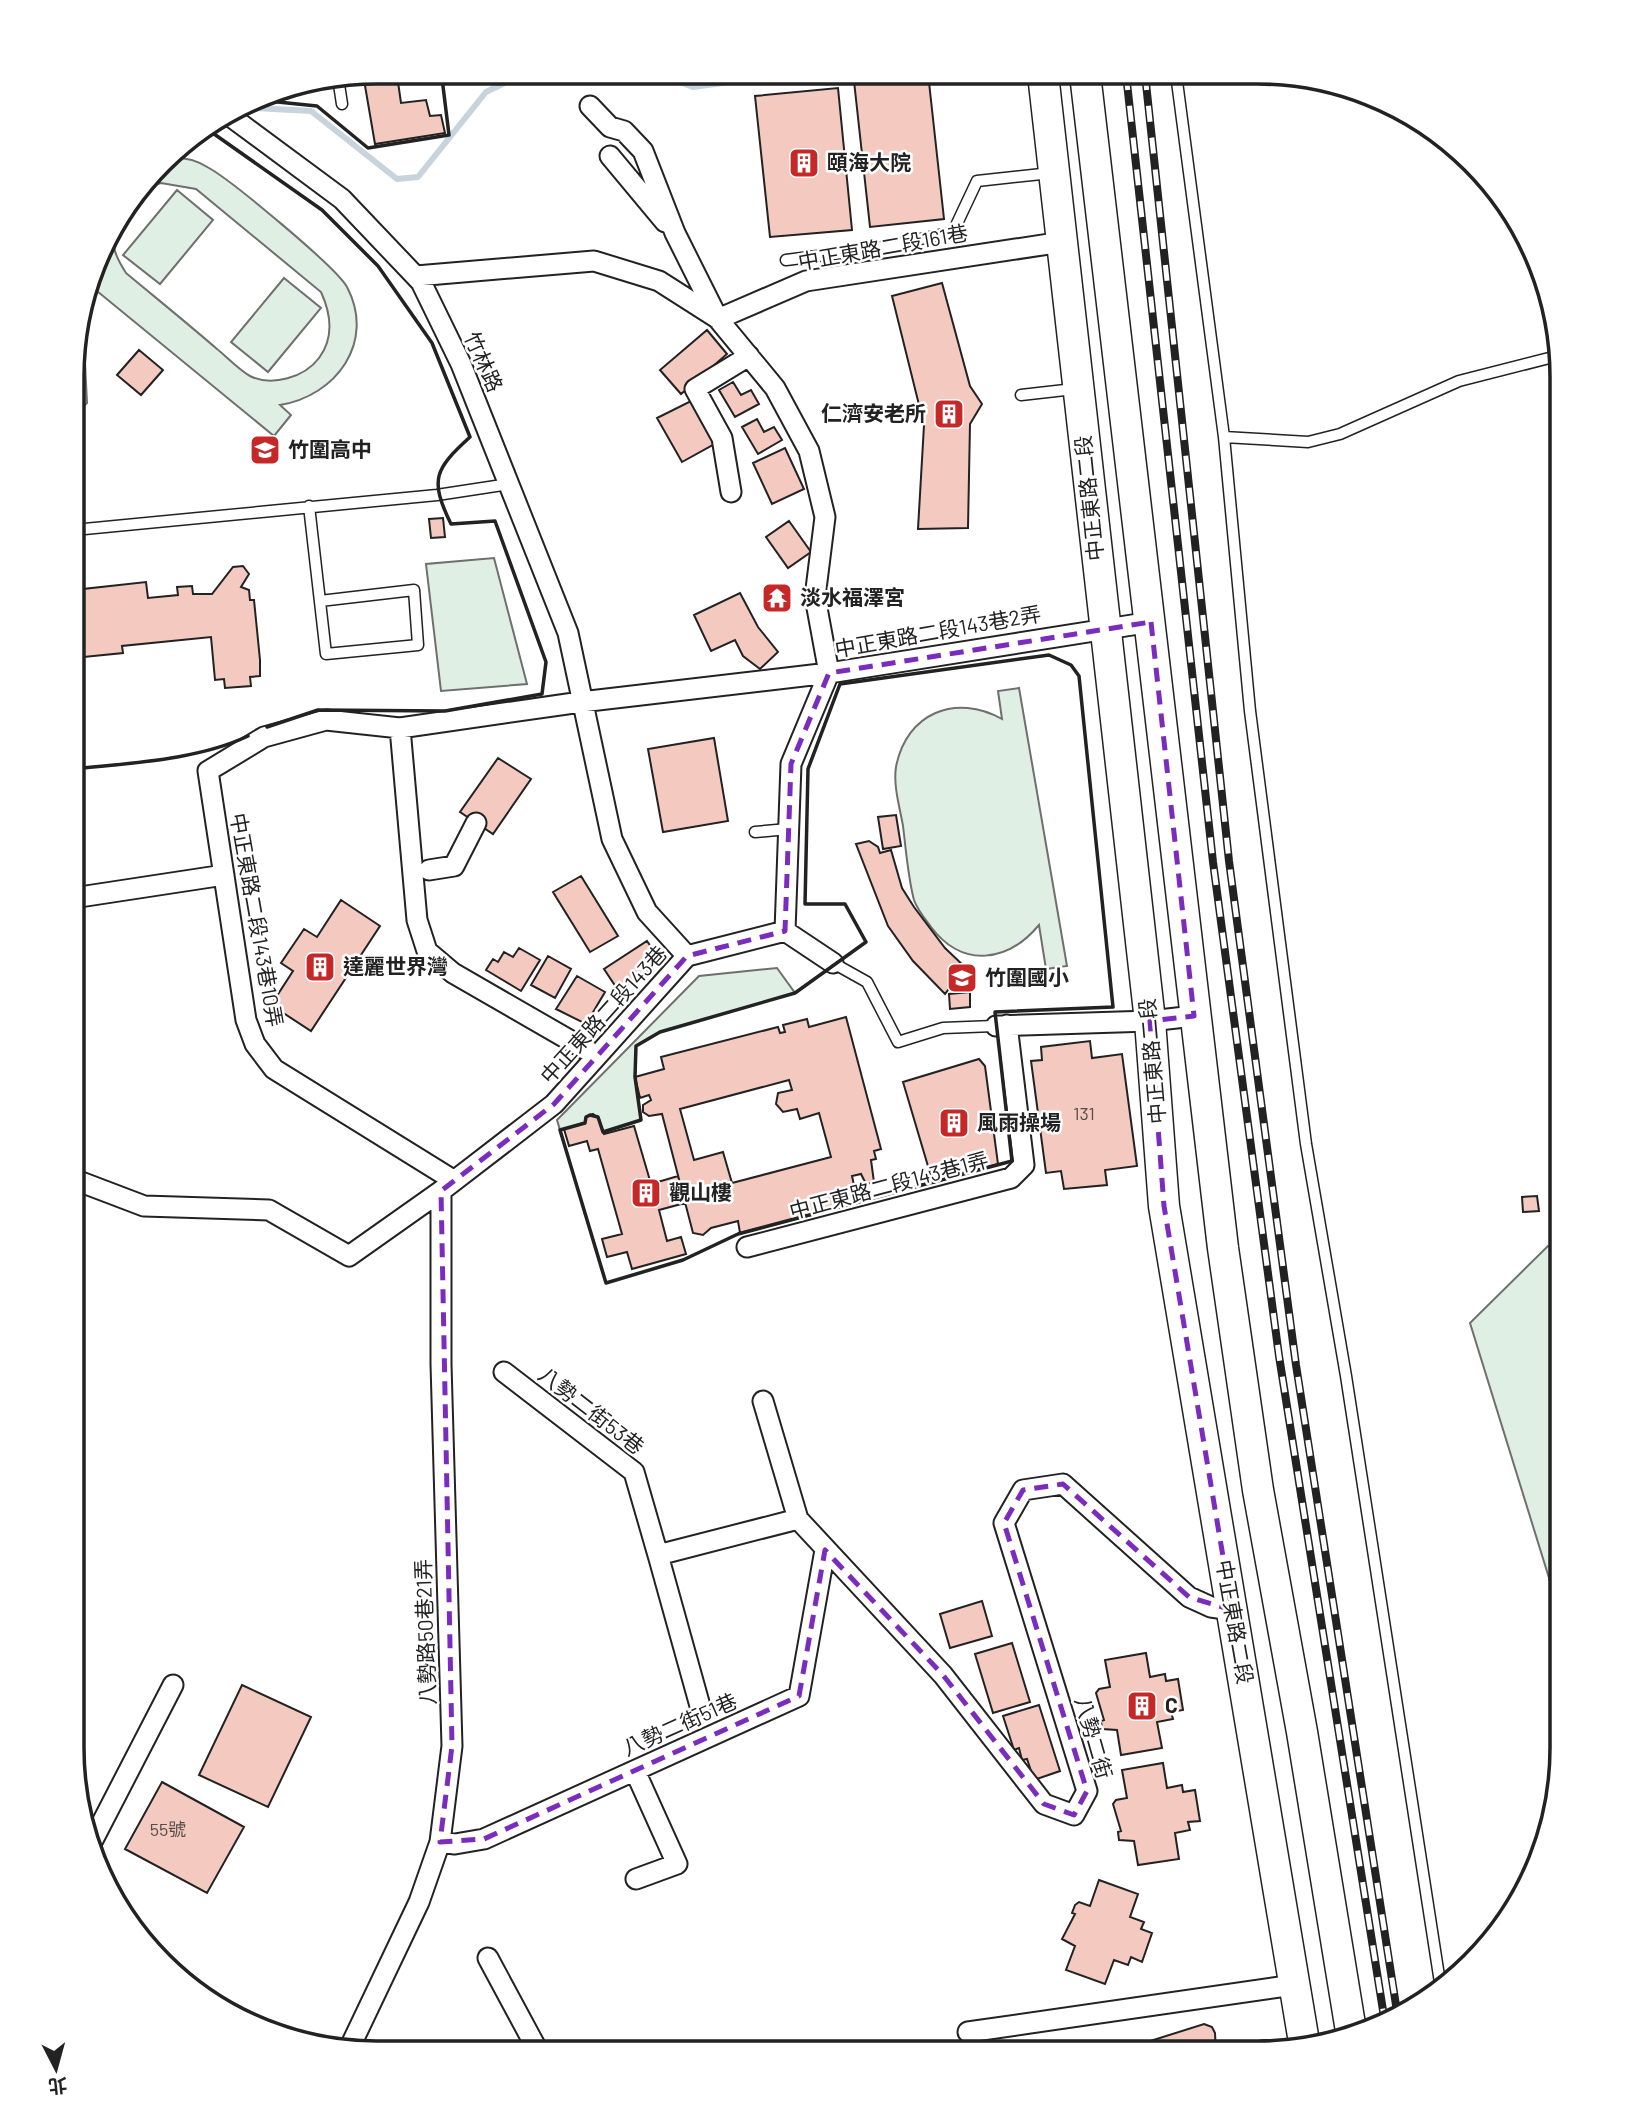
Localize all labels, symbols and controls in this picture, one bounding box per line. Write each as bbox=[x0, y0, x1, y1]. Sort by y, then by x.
building icon: 頤海大院 bbox=[787, 146, 821, 180]
place label: 頤海大院 bbox=[827, 149, 911, 174]
street label: 中正東路二段161巷 bbox=[796, 219, 970, 274]
street label: 竹林路 bbox=[460, 328, 509, 395]
building icon: 仁濟安老所 bbox=[932, 397, 966, 431]
place label: 仁濟安老所 bbox=[821, 400, 926, 425]
school or university icon: 竹圍高中 bbox=[248, 433, 282, 467]
street label: 中正東路二段 bbox=[1069, 434, 1108, 562]
place label: 竹圍高中 bbox=[288, 436, 372, 461]
temple icon: 淡水福澤宮 bbox=[760, 581, 794, 615]
place label: 淡水福澤宮 bbox=[800, 584, 905, 609]
street label: 中正東路二段143巷2弄 bbox=[833, 600, 1043, 661]
street label: 中正東路二段143巷10弄 bbox=[226, 811, 289, 1029]
street label: 中正東路二段143巷 bbox=[534, 940, 671, 1088]
building icon: 達麗世界灣 bbox=[303, 950, 337, 984]
place label: 達麗世界灣 bbox=[343, 953, 448, 978]
school or university icon: 竹圍國小 bbox=[945, 961, 979, 995]
place label: 竹圍國小 bbox=[985, 964, 1069, 989]
street label: 中正東路二段 bbox=[1134, 997, 1169, 1125]
house number: 131 bbox=[1073, 1102, 1095, 1124]
building icon: 風雨操場 bbox=[937, 1106, 971, 1140]
place label: 風雨操場 bbox=[977, 1109, 1061, 1134]
street label: 中正東路二段143巷1弄 bbox=[786, 1146, 991, 1223]
building icon: 觀山樓 bbox=[629, 1176, 663, 1210]
place label: 觀山樓 bbox=[669, 1179, 732, 1204]
street label: 八勢二街53巷 bbox=[534, 1361, 650, 1459]
street label: 中正東路二段 bbox=[1212, 1558, 1259, 1686]
street label: 八勢路50巷21弄 bbox=[409, 1559, 440, 1705]
street label: 八勢二街51巷 bbox=[618, 1687, 740, 1760]
building icon: C bbox=[1125, 1689, 1159, 1723]
place label: C bbox=[1165, 1692, 1178, 1717]
street label: 八勢二街 bbox=[1071, 1694, 1118, 1781]
house number: 55號 bbox=[150, 1818, 186, 1840]
north arrow bbox=[21, 2034, 91, 2104]
text: 北 bbox=[47, 2074, 68, 2099]

